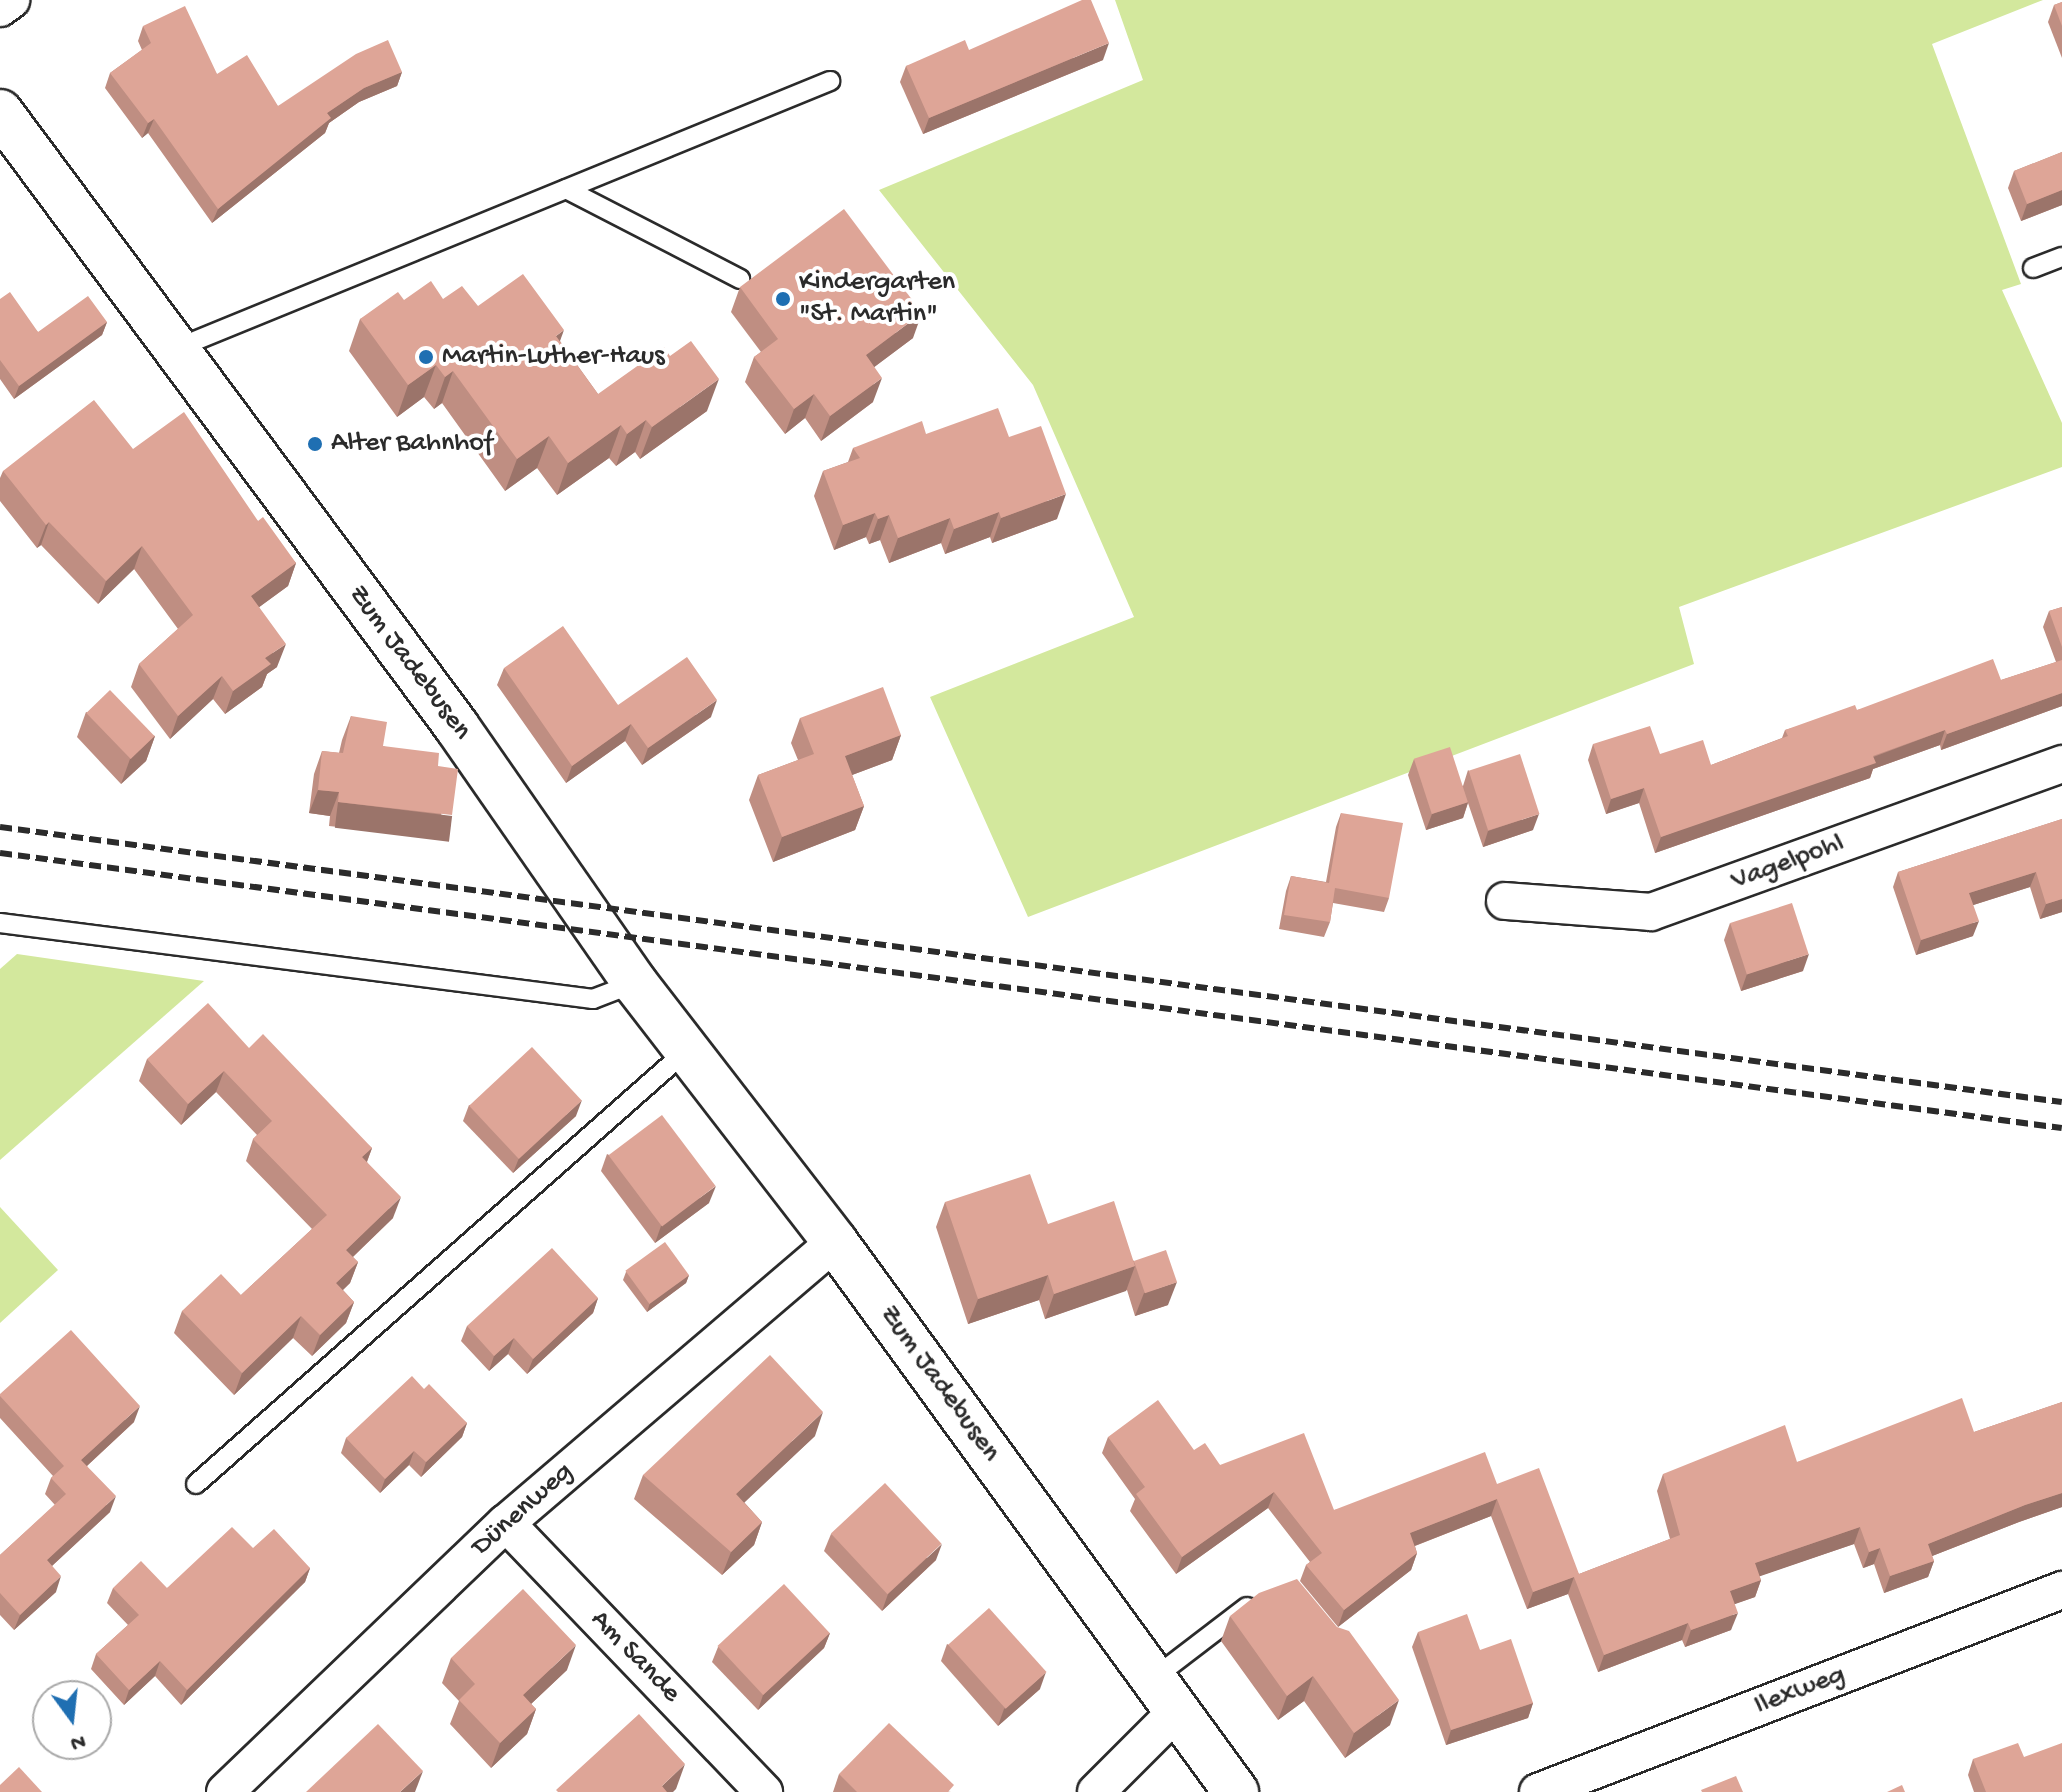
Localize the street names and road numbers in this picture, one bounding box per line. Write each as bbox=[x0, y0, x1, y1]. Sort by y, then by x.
street label: Zum Jadebusen bbox=[340, 579, 478, 747]
street label: Vagelpohl bbox=[1727, 827, 1849, 899]
street label: Zum Jadebusen bbox=[871, 1299, 1007, 1469]
street label: Dünenweg bbox=[465, 1456, 581, 1564]
street label: Am Sande bbox=[583, 1604, 687, 1710]
street label: Ilexweg bbox=[1750, 1658, 1850, 1724]

